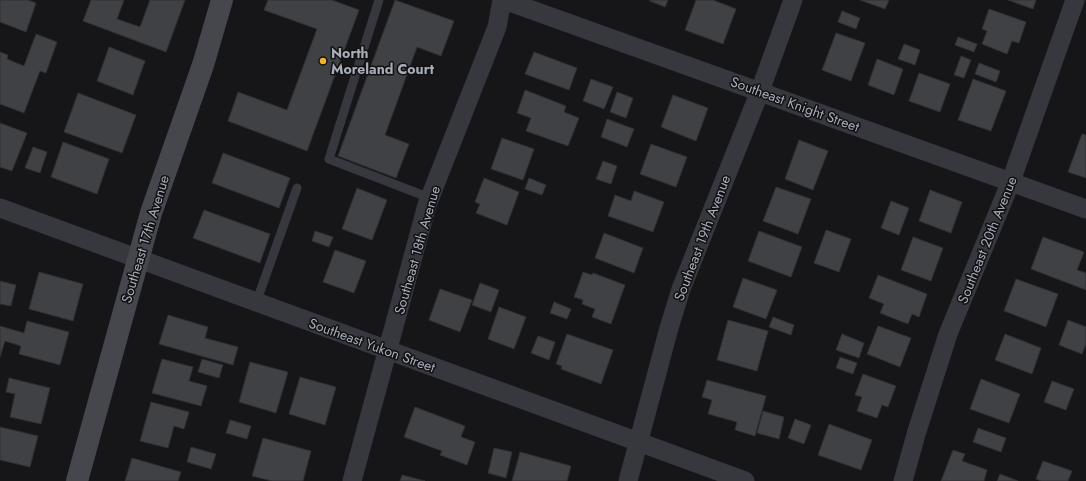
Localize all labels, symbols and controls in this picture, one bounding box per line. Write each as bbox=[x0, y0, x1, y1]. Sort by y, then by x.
place label: North Moreland Court bbox=[331, 43, 434, 79]
marker: North Moreland Court bbox=[318, 56, 328, 66]
street label: Southeast Knight Street bbox=[728, 71, 863, 137]
street label: Southeast 19th Avenue bbox=[669, 172, 735, 304]
street label: Southeast 17th Avenue bbox=[116, 173, 174, 305]
street label: Southeast 20th Avenue bbox=[952, 173, 1022, 307]
street label: Southeast 18th Avenue bbox=[389, 183, 445, 317]
street label: Southeast Yukon Street bbox=[306, 313, 439, 377]

